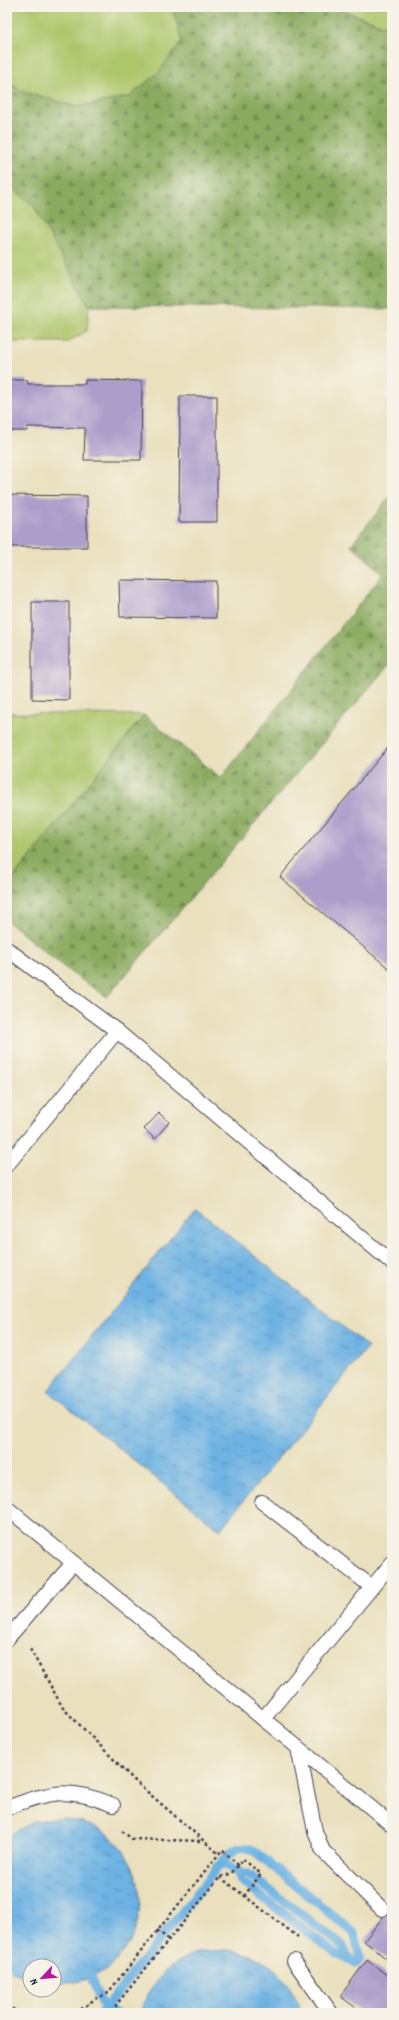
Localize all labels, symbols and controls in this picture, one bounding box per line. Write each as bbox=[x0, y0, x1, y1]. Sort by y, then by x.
north arrow bbox=[22, 1958, 62, 1998]
text: N bbox=[26, 1975, 43, 1987]

